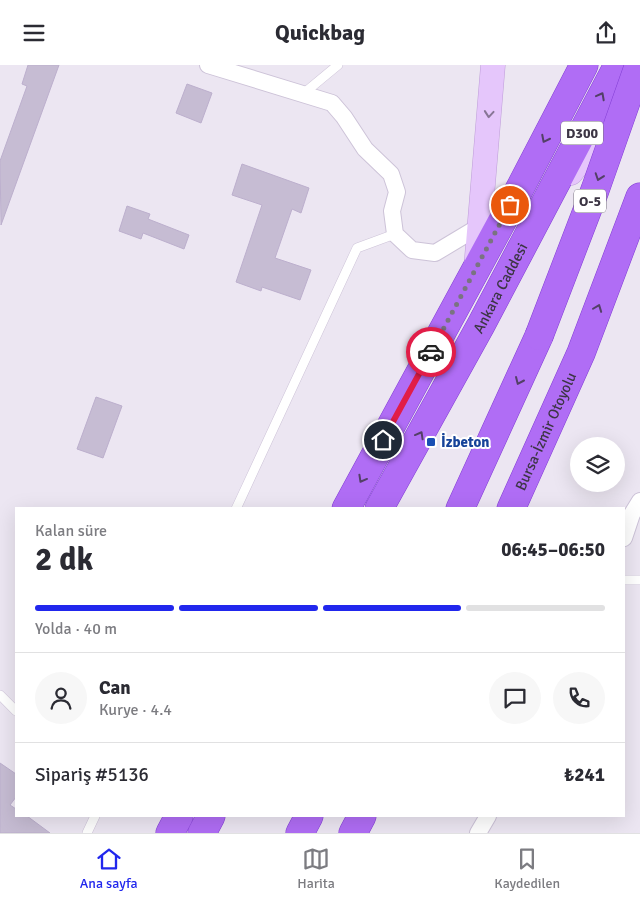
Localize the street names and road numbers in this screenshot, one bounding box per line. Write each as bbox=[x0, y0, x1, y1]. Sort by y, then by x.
road number: D300 bbox=[561, 121, 603, 145]
road number: O-5 bbox=[574, 189, 606, 213]
street label: Ankara Caddesi bbox=[469, 240, 532, 336]
street label: Bursa-İzmir Otoyolu bbox=[511, 369, 580, 493]

